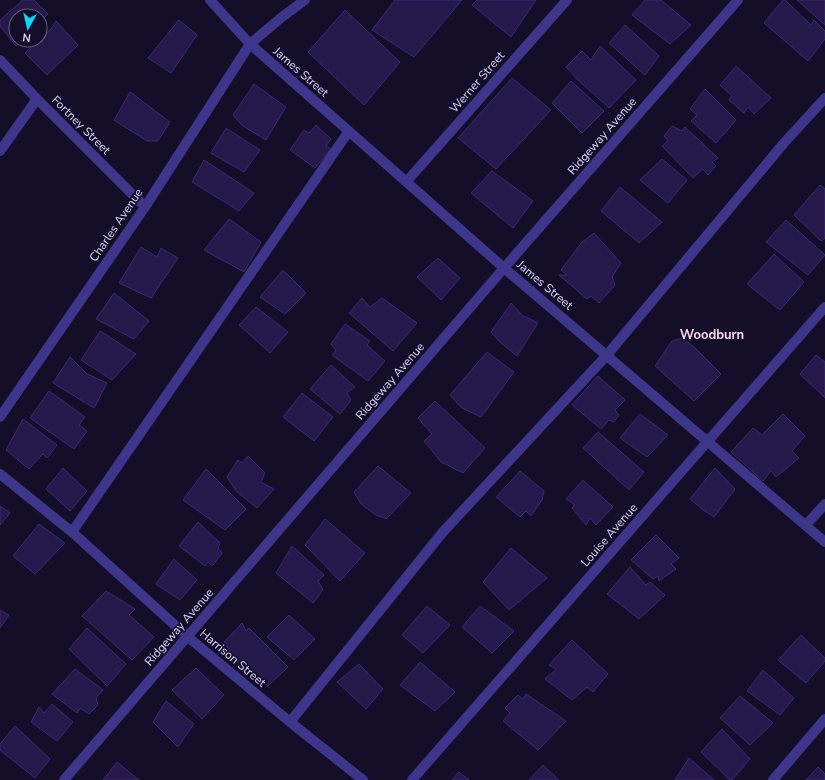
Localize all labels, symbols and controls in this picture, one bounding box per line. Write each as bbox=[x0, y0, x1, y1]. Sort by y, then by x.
north arrow bbox=[8, 8, 48, 48]
text: N bbox=[22, 29, 32, 45]
street label: James Street bbox=[269, 43, 333, 101]
street label: Werner Street bbox=[446, 47, 509, 116]
street label: Fortney Street bbox=[48, 92, 114, 158]
street label: Ridgeway Avenue bbox=[564, 94, 640, 178]
street label: Charles Avenue bbox=[86, 185, 146, 265]
street label: James Street bbox=[513, 256, 577, 314]
district label: Woodburn bbox=[680, 326, 744, 344]
street label: Ridgeway Avenue bbox=[352, 339, 428, 423]
street label: Louise Avenue bbox=[577, 500, 641, 570]
street label: Ridgeway Avenue bbox=[141, 585, 217, 669]
street label: Harrison Street bbox=[196, 626, 270, 691]

